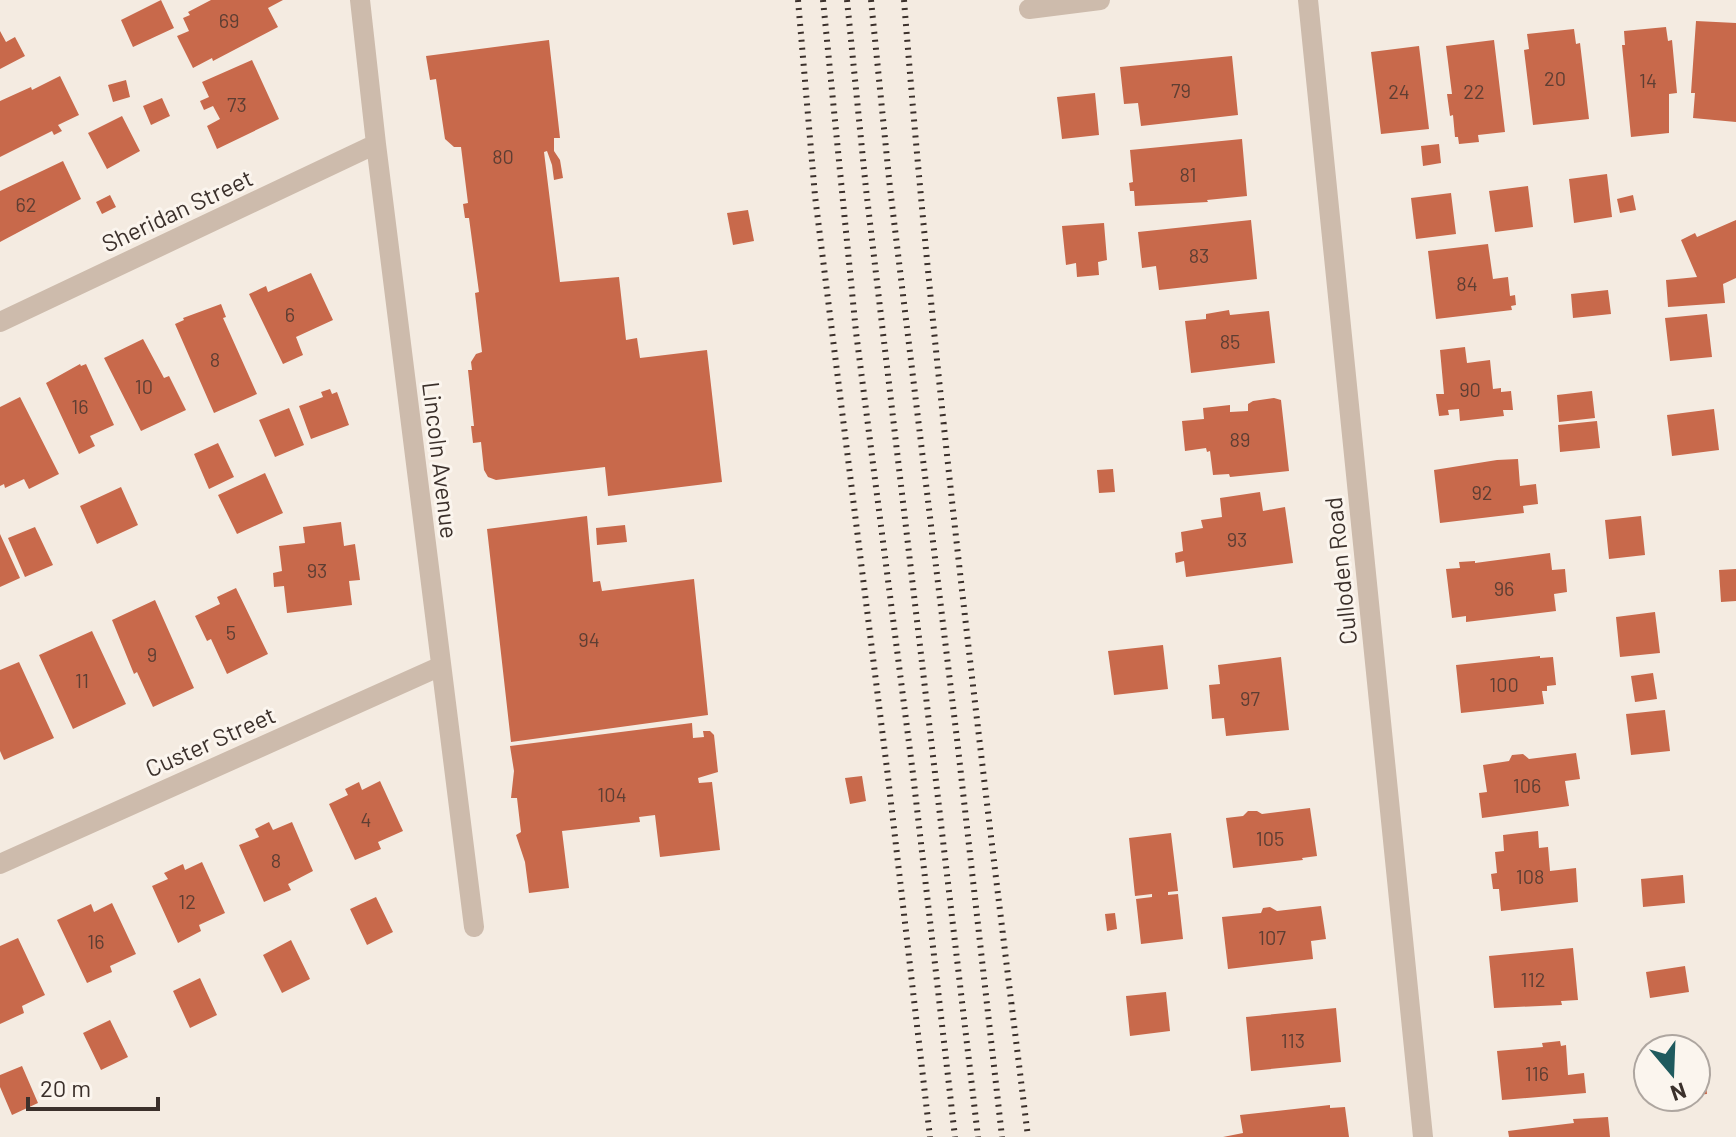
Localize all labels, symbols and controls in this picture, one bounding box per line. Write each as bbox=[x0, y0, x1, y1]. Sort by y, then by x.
house number: 69 bbox=[219, 8, 239, 32]
house number: 20 bbox=[1544, 66, 1566, 90]
house number: 14 bbox=[1639, 68, 1657, 92]
house number: 79 bbox=[1171, 78, 1191, 102]
house number: 24 bbox=[1388, 79, 1410, 103]
house number: 22 bbox=[1463, 79, 1485, 103]
house number: 73 bbox=[227, 92, 247, 116]
house number: 80 bbox=[492, 144, 514, 168]
street label: Sheridan Street bbox=[97, 162, 257, 258]
house number: 81 bbox=[1180, 162, 1196, 186]
house number: 62 bbox=[15, 192, 37, 216]
house number: 83 bbox=[1189, 243, 1209, 267]
house number: 84 bbox=[1456, 271, 1478, 295]
house number: 6 bbox=[285, 302, 295, 326]
house number: 85 bbox=[1220, 329, 1240, 353]
house number: 8 bbox=[210, 347, 220, 371]
house number: 10 bbox=[135, 374, 153, 398]
house number: 90 bbox=[1459, 377, 1481, 401]
street label: Lincoln Avenue bbox=[417, 380, 465, 540]
house number: 16 bbox=[71, 394, 89, 418]
house number: 89 bbox=[1230, 427, 1250, 451]
house number: 92 bbox=[1471, 480, 1493, 504]
street label: Culloden Road bbox=[1318, 496, 1362, 646]
house number: 93 bbox=[1227, 527, 1247, 551]
house number: 93 bbox=[307, 558, 327, 582]
house number: 96 bbox=[1494, 576, 1514, 600]
house number: 5 bbox=[226, 620, 236, 644]
house number: 94 bbox=[578, 627, 600, 651]
house number: 9 bbox=[147, 642, 157, 666]
house number: 11 bbox=[75, 668, 89, 692]
house number: 100 bbox=[1489, 672, 1519, 696]
house number: 97 bbox=[1240, 686, 1260, 710]
street label: Custer Street bbox=[141, 699, 279, 783]
house number: 106 bbox=[1513, 773, 1541, 797]
house number: 104 bbox=[597, 782, 627, 806]
house number: 4 bbox=[360, 807, 372, 831]
house number: 105 bbox=[1256, 826, 1284, 850]
house number: 8 bbox=[271, 848, 281, 872]
house number: 108 bbox=[1516, 864, 1544, 888]
house number: 12 bbox=[178, 889, 196, 913]
house number: 107 bbox=[1258, 925, 1286, 949]
house number: 16 bbox=[87, 929, 105, 953]
house number: 112 bbox=[1521, 967, 1545, 991]
house number: 113 bbox=[1281, 1028, 1305, 1052]
north arrow bbox=[1632, 1033, 1712, 1113]
scale bar bbox=[28, 1061, 158, 1111]
house number: 116 bbox=[1525, 1061, 1549, 1085]
text: 20 m bbox=[40, 1073, 91, 1102]
text: N bbox=[1668, 1078, 1690, 1108]

